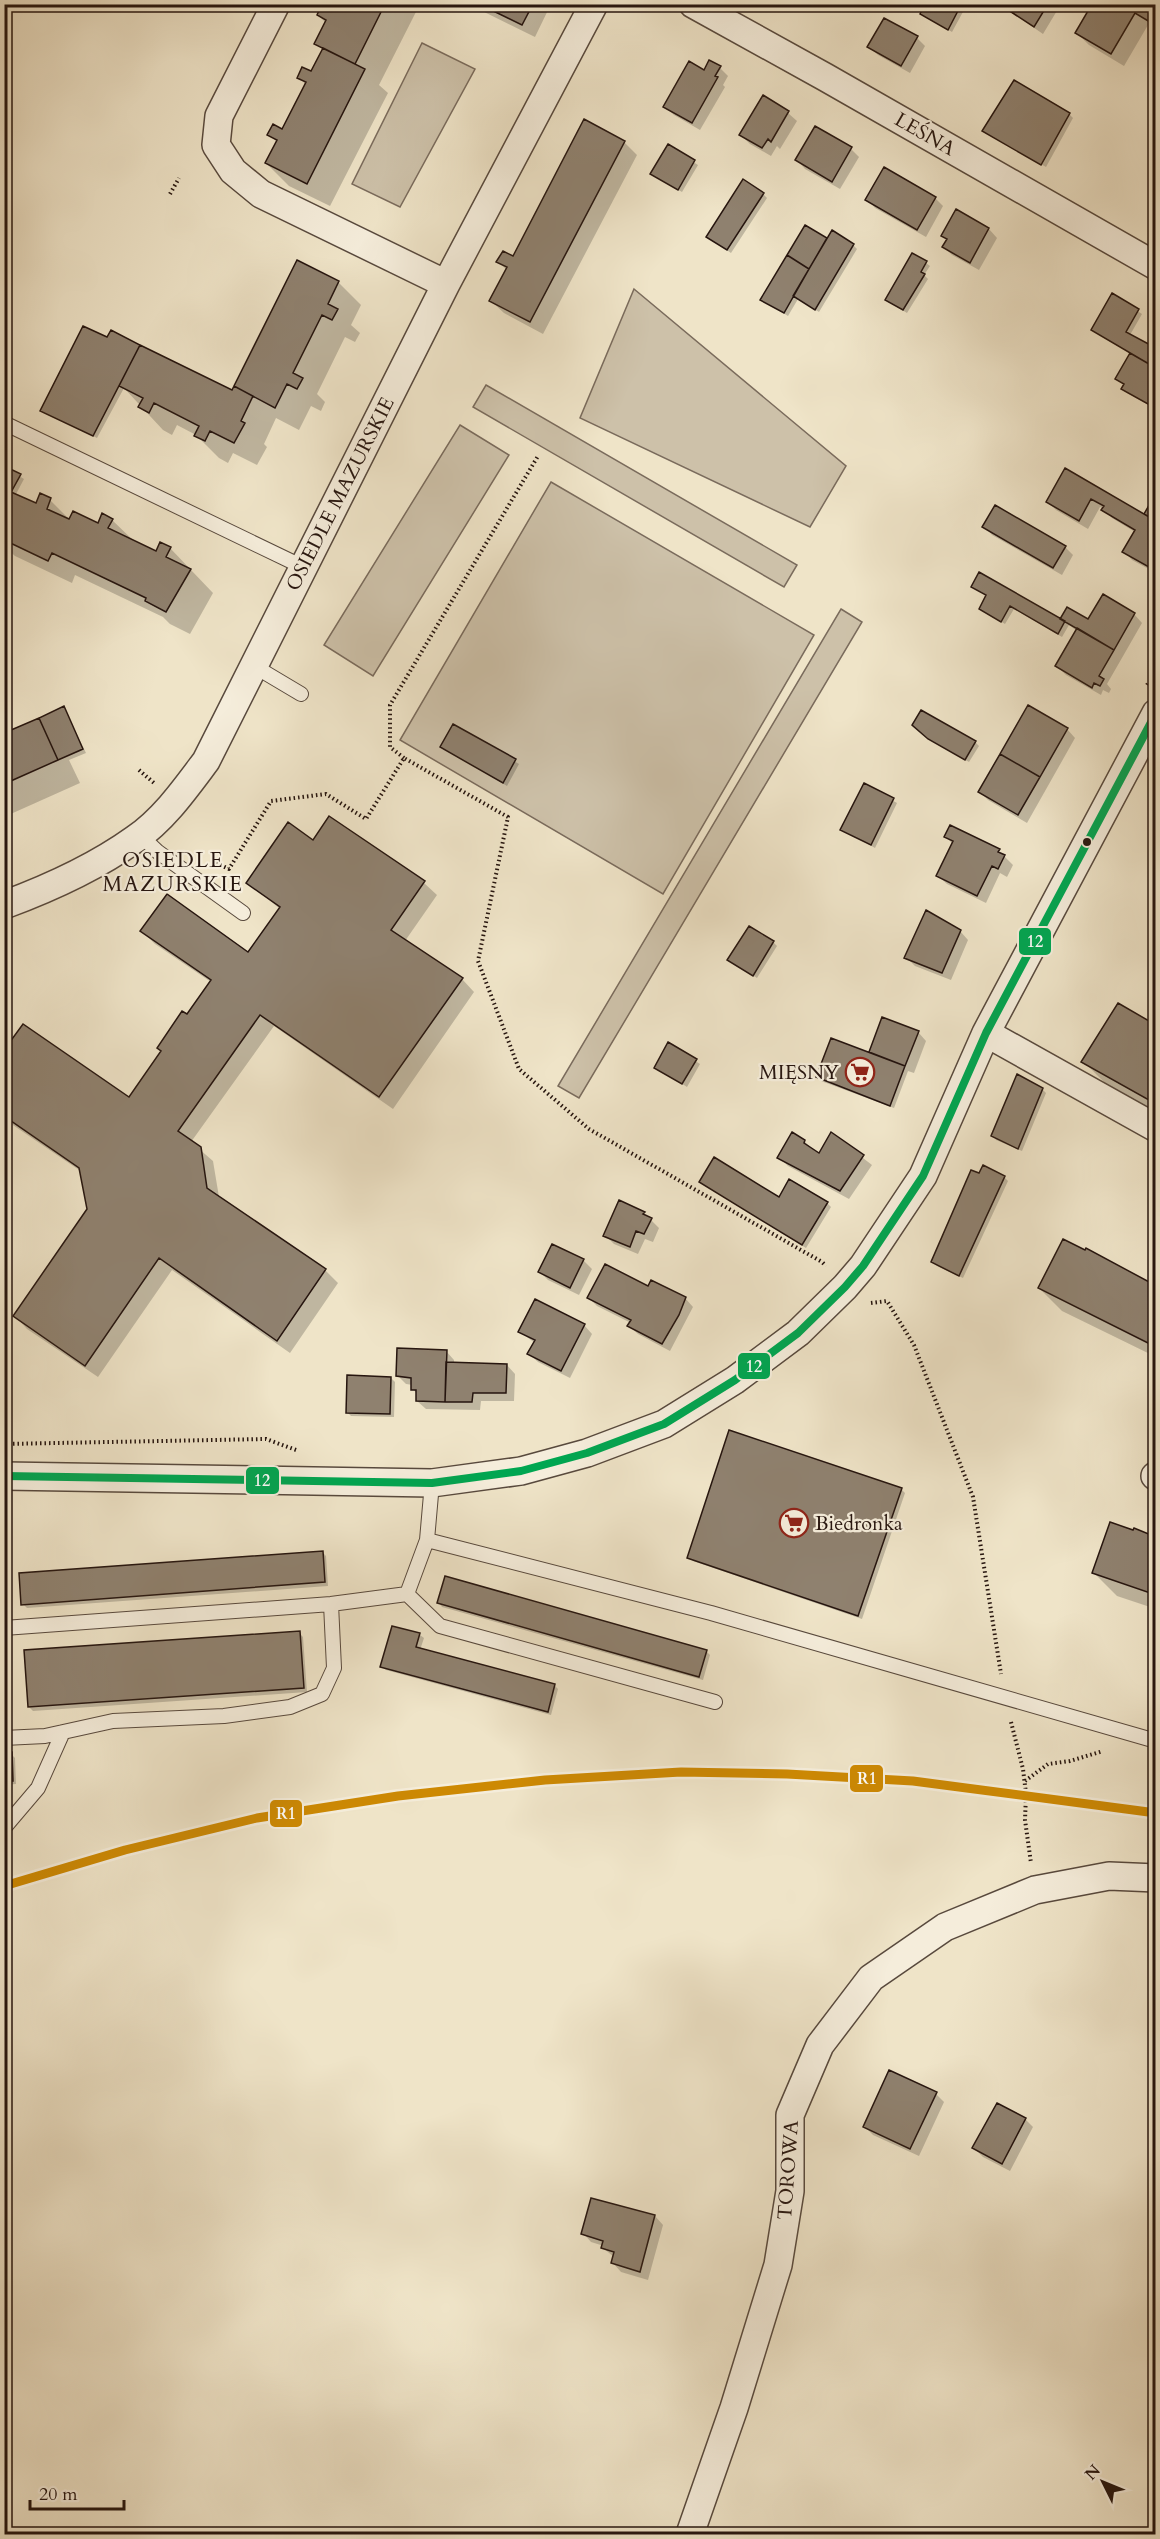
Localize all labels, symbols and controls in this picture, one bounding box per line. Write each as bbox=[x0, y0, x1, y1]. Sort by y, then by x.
street label: LEŚNA bbox=[890, 106, 961, 163]
street label: OSIEDLE MAZURSKIE bbox=[279, 392, 401, 596]
unlabelled marker bbox=[1081, 836, 1093, 848]
district label: OSIEDLE MAZURSKIE bbox=[102, 846, 244, 899]
line badge: 12 bbox=[1018, 927, 1052, 956]
text: 12 bbox=[1027, 931, 1043, 953]
supermarket icon: MIĘSNY bbox=[844, 1056, 876, 1088]
place label: MIĘSNY bbox=[759, 1059, 839, 1086]
line badge: 12 bbox=[737, 1352, 771, 1380]
text: 12 bbox=[746, 1356, 762, 1378]
line badge: 12 bbox=[245, 1466, 280, 1495]
text: 12 bbox=[254, 1470, 270, 1492]
supermarket icon: Biedronka bbox=[778, 1507, 810, 1539]
place label: Biedronka bbox=[815, 1510, 903, 1537]
line badge: R1 bbox=[849, 1764, 884, 1793]
text: R1 bbox=[857, 1768, 877, 1790]
line badge: R1 bbox=[269, 1799, 303, 1828]
text: R1 bbox=[276, 1803, 296, 1825]
street label: TOROWA bbox=[771, 2119, 805, 2221]
north arrow bbox=[1073, 2452, 1133, 2512]
text: N bbox=[1080, 2460, 1106, 2485]
scale bar bbox=[30, 2473, 124, 2511]
text: 20 m bbox=[39, 2482, 78, 2507]

